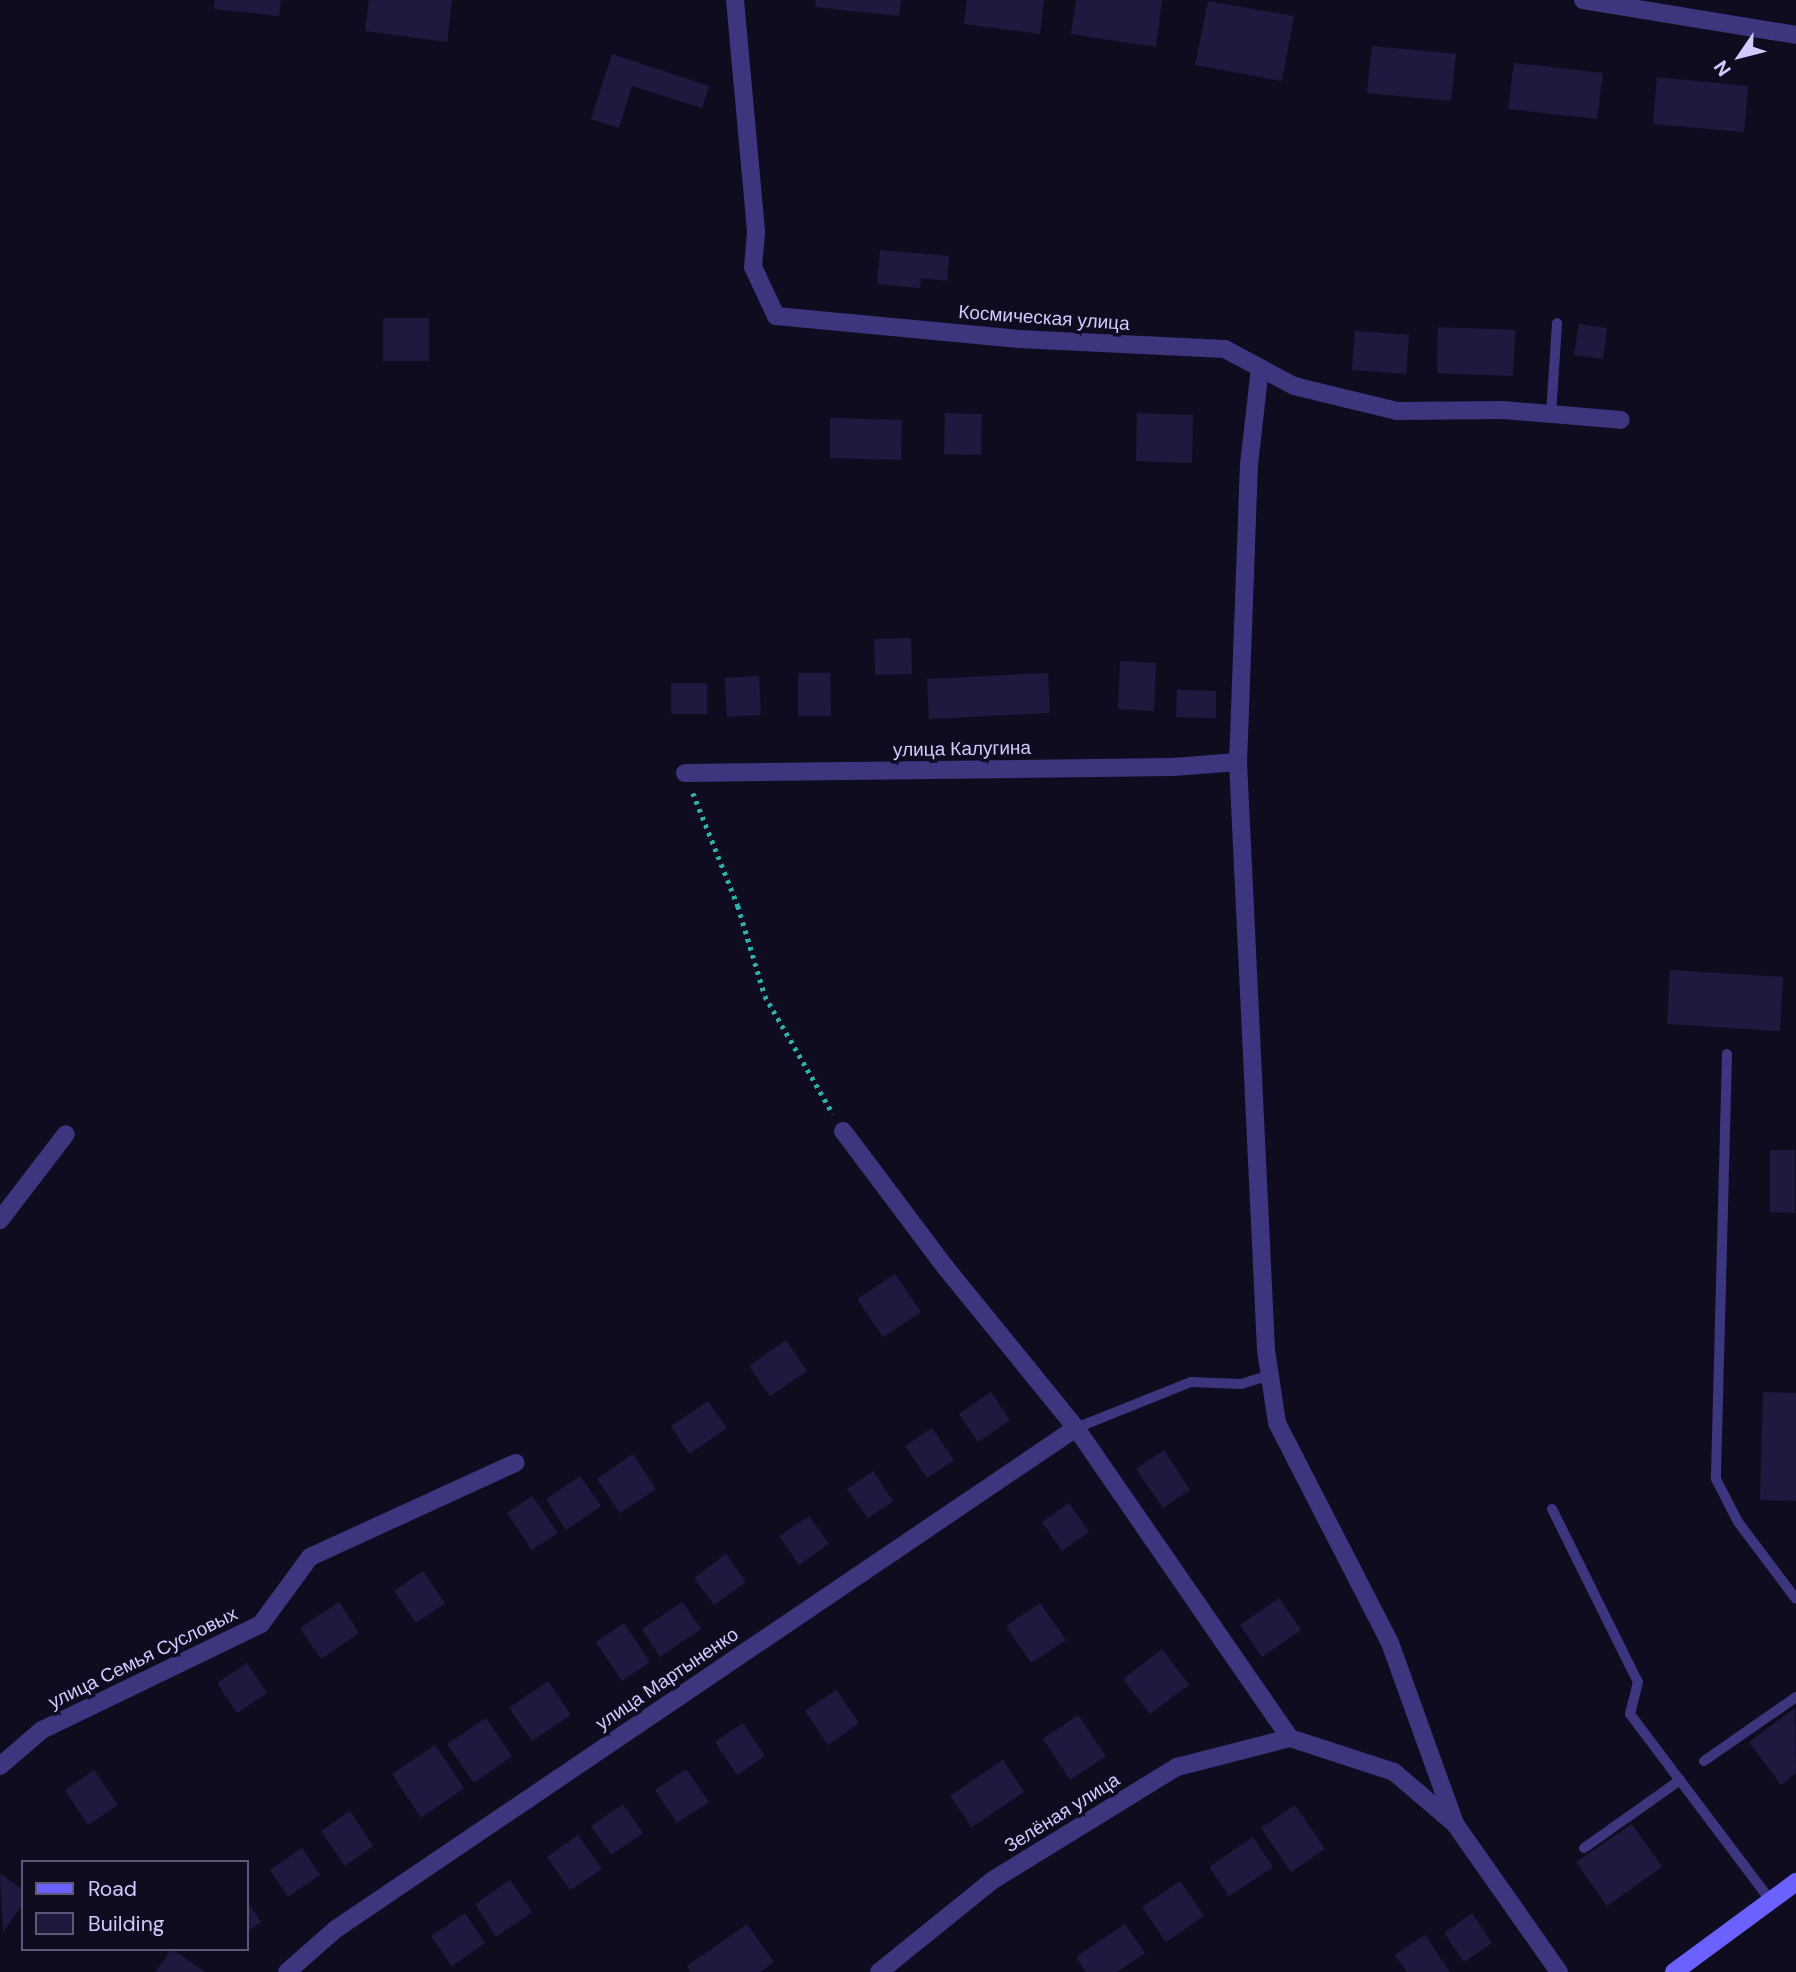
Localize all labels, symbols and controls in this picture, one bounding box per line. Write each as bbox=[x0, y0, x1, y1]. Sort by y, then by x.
north arrow bbox=[1705, 21, 1775, 91]
text: N bbox=[1708, 55, 1737, 81]
street label: Космическая улица bbox=[958, 301, 1130, 335]
street label: улица Калугина bbox=[893, 736, 1031, 762]
street label: улица Семья Сусловых bbox=[45, 1602, 241, 1714]
street label: улица Мартыненко bbox=[591, 1623, 743, 1735]
street label: Зелёная улица bbox=[1000, 1768, 1124, 1858]
legend bbox=[21, 1860, 248, 1951]
text: Road bbox=[88, 1875, 137, 1903]
text: Building bbox=[88, 1910, 164, 1938]

